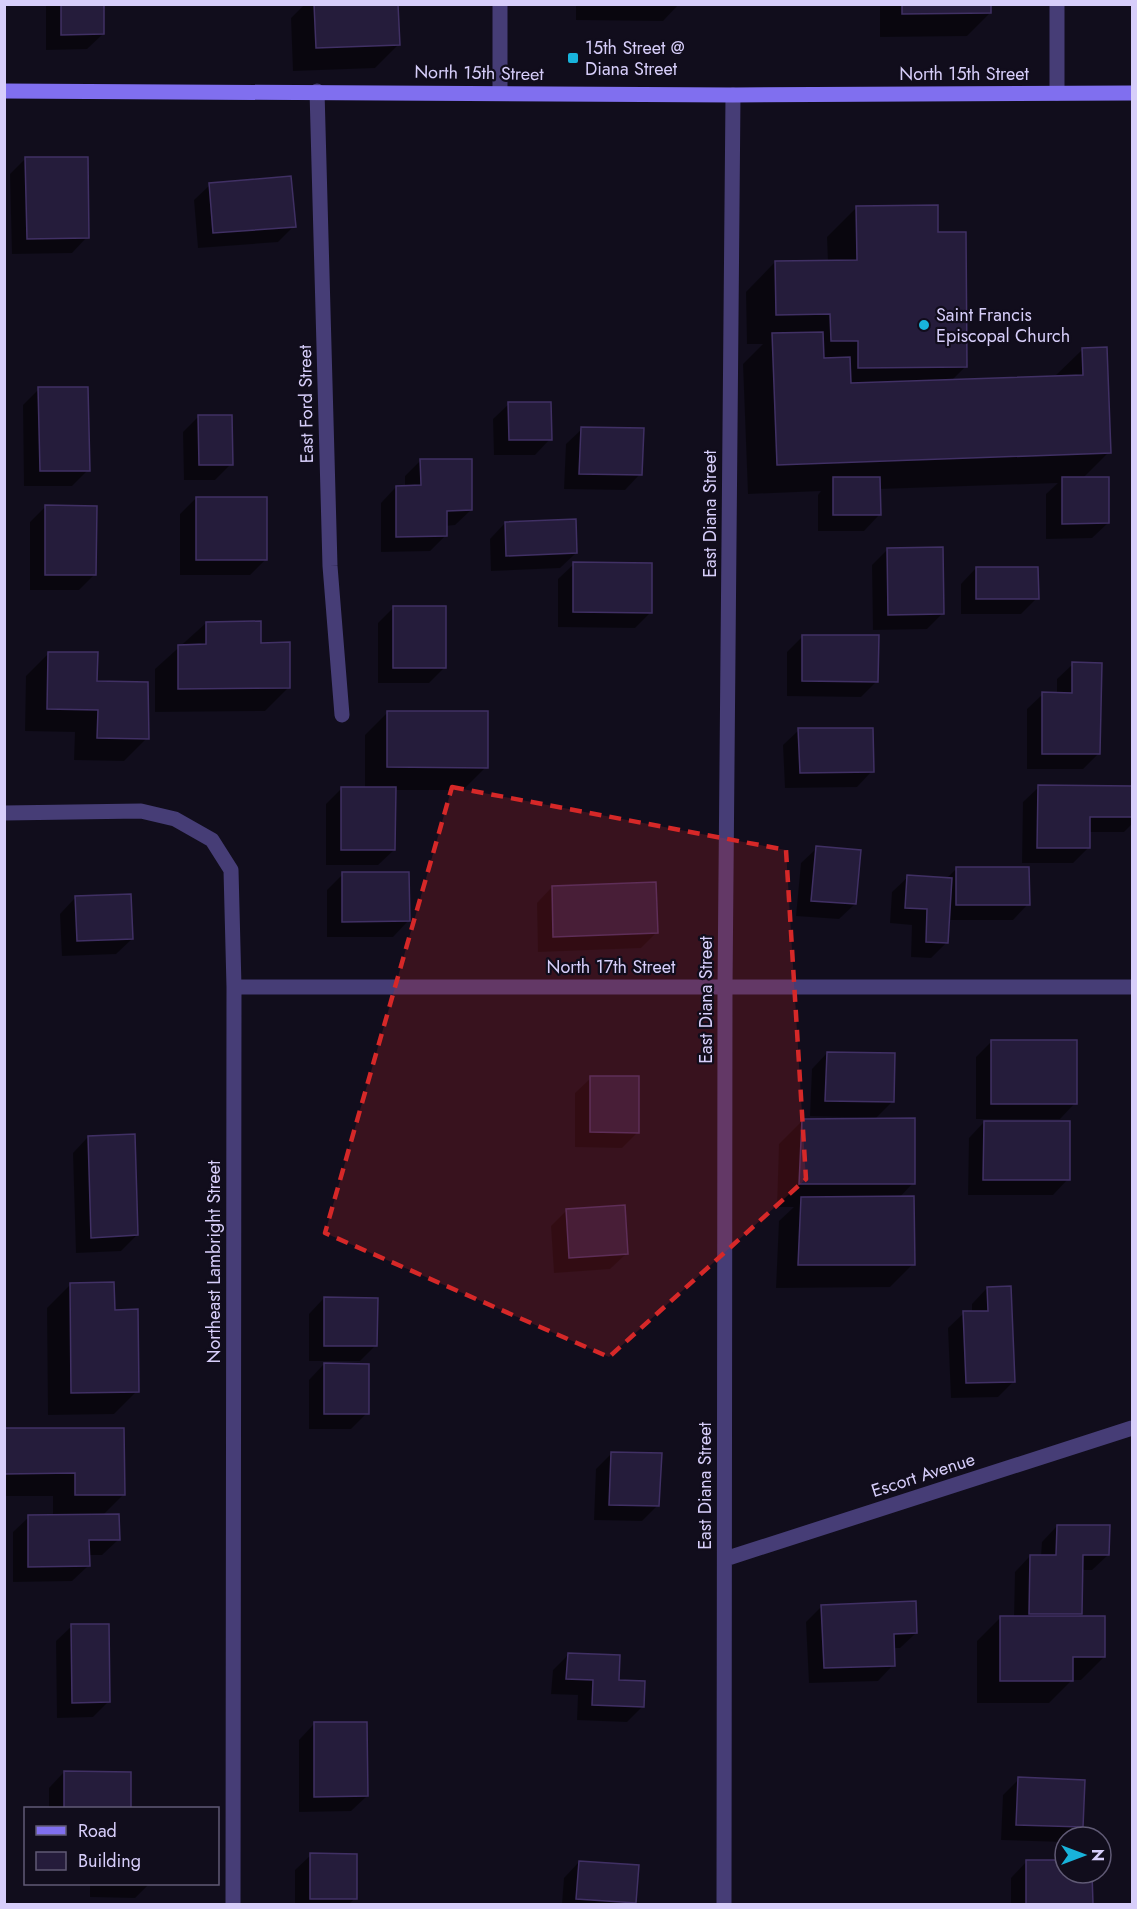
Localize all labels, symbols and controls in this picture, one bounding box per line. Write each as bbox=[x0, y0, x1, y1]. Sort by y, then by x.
place label: 15th Street @ Diana Street bbox=[585, 35, 685, 82]
marker: 15th Street @ Diana Street bbox=[566, 51, 580, 65]
street label: North 15th Street bbox=[414, 59, 545, 87]
street label: North 15th Street bbox=[899, 61, 1029, 87]
place label: Saint Francis Episcopal Church bbox=[936, 302, 1070, 349]
marker: Saint Francis Episcopal Church bbox=[917, 318, 931, 332]
street label: East Ford Street bbox=[292, 344, 320, 464]
street label: East Diana Street bbox=[697, 450, 723, 578]
street label: East Diana Street bbox=[693, 936, 719, 1064]
street label: North 17th Street bbox=[547, 954, 676, 980]
street label: Northeast Lambright Street bbox=[201, 1160, 227, 1363]
street label: East Diana Street bbox=[692, 1422, 718, 1550]
street label: Escort Avenue bbox=[868, 1446, 978, 1504]
legend bbox=[24, 1807, 219, 1885]
text: Road bbox=[78, 1818, 117, 1844]
north arrow bbox=[1053, 1825, 1113, 1885]
text: Building bbox=[78, 1848, 141, 1874]
text: N bbox=[1086, 1849, 1109, 1861]

